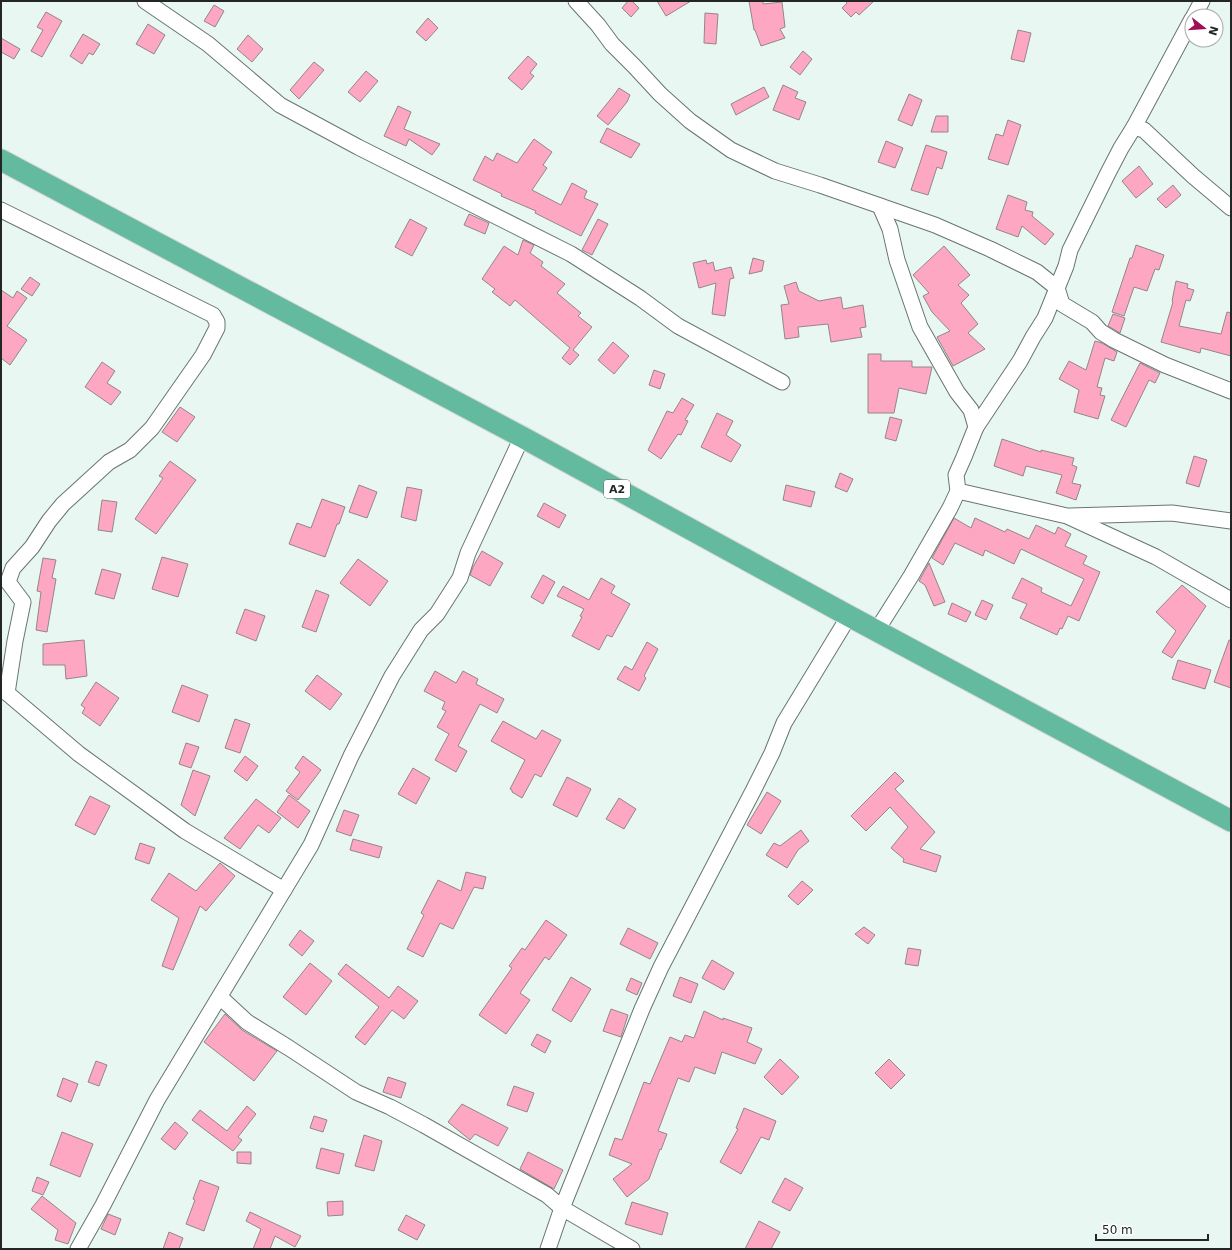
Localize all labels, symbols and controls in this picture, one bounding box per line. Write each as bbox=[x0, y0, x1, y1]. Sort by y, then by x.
north arrow bbox=[1184, 8, 1224, 48]
text: N bbox=[1206, 24, 1221, 37]
road number: A2 bbox=[604, 480, 630, 498]
scale bar bbox=[1096, 1216, 1208, 1242]
text: 50 m bbox=[1102, 1223, 1133, 1237]

